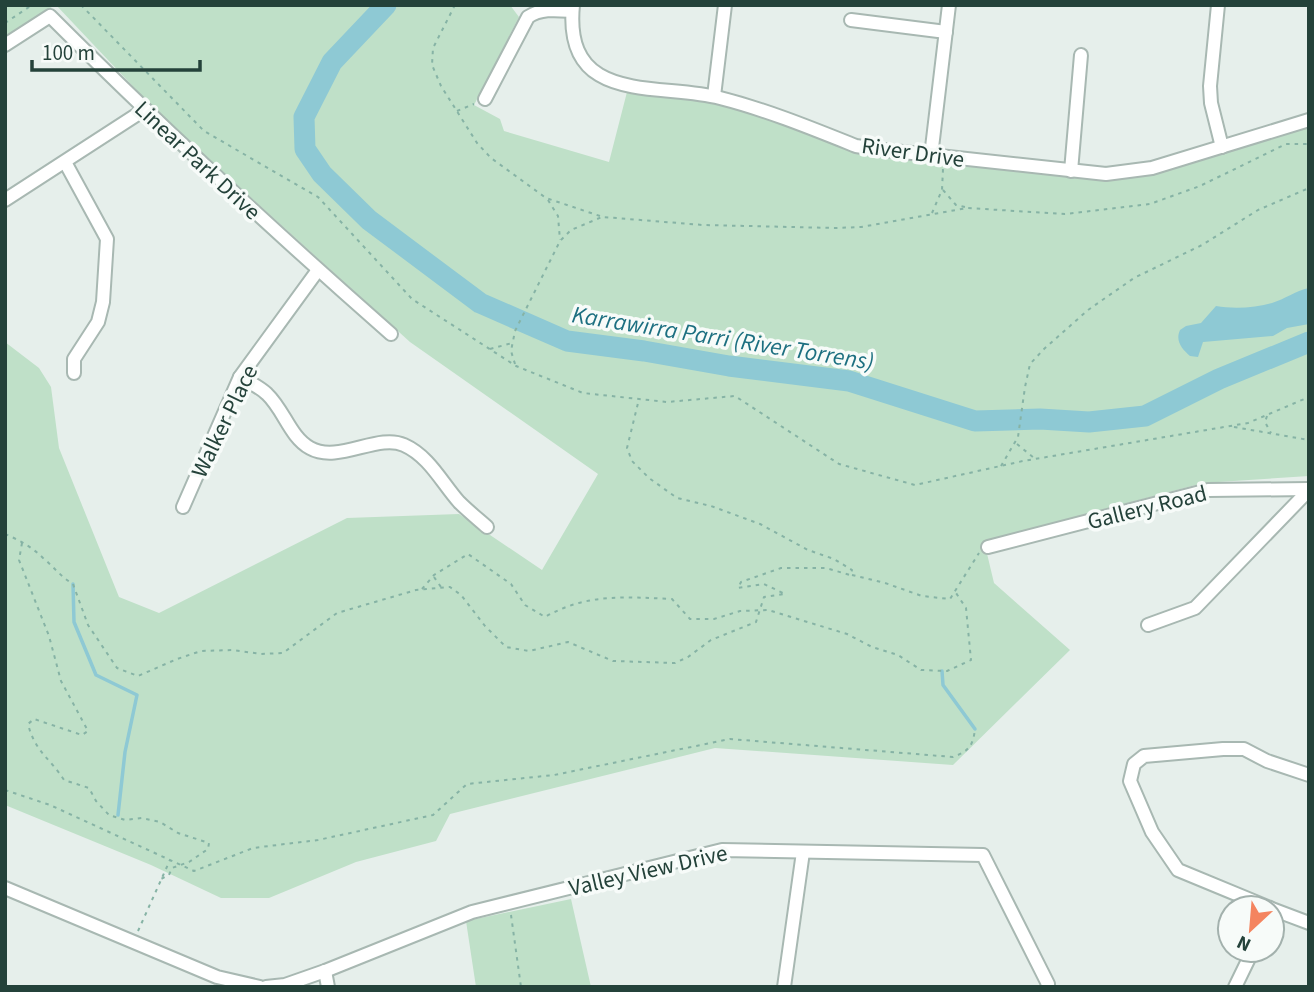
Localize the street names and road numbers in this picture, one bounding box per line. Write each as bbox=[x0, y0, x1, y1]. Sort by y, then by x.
street label: Linear Park Drive bbox=[127, 93, 268, 228]
street label: River Drive bbox=[860, 129, 966, 176]
street label: Walker Place bbox=[183, 359, 266, 483]
street label: Gallery Road bbox=[1084, 477, 1210, 538]
street label: Valley View Drive bbox=[566, 836, 731, 905]

